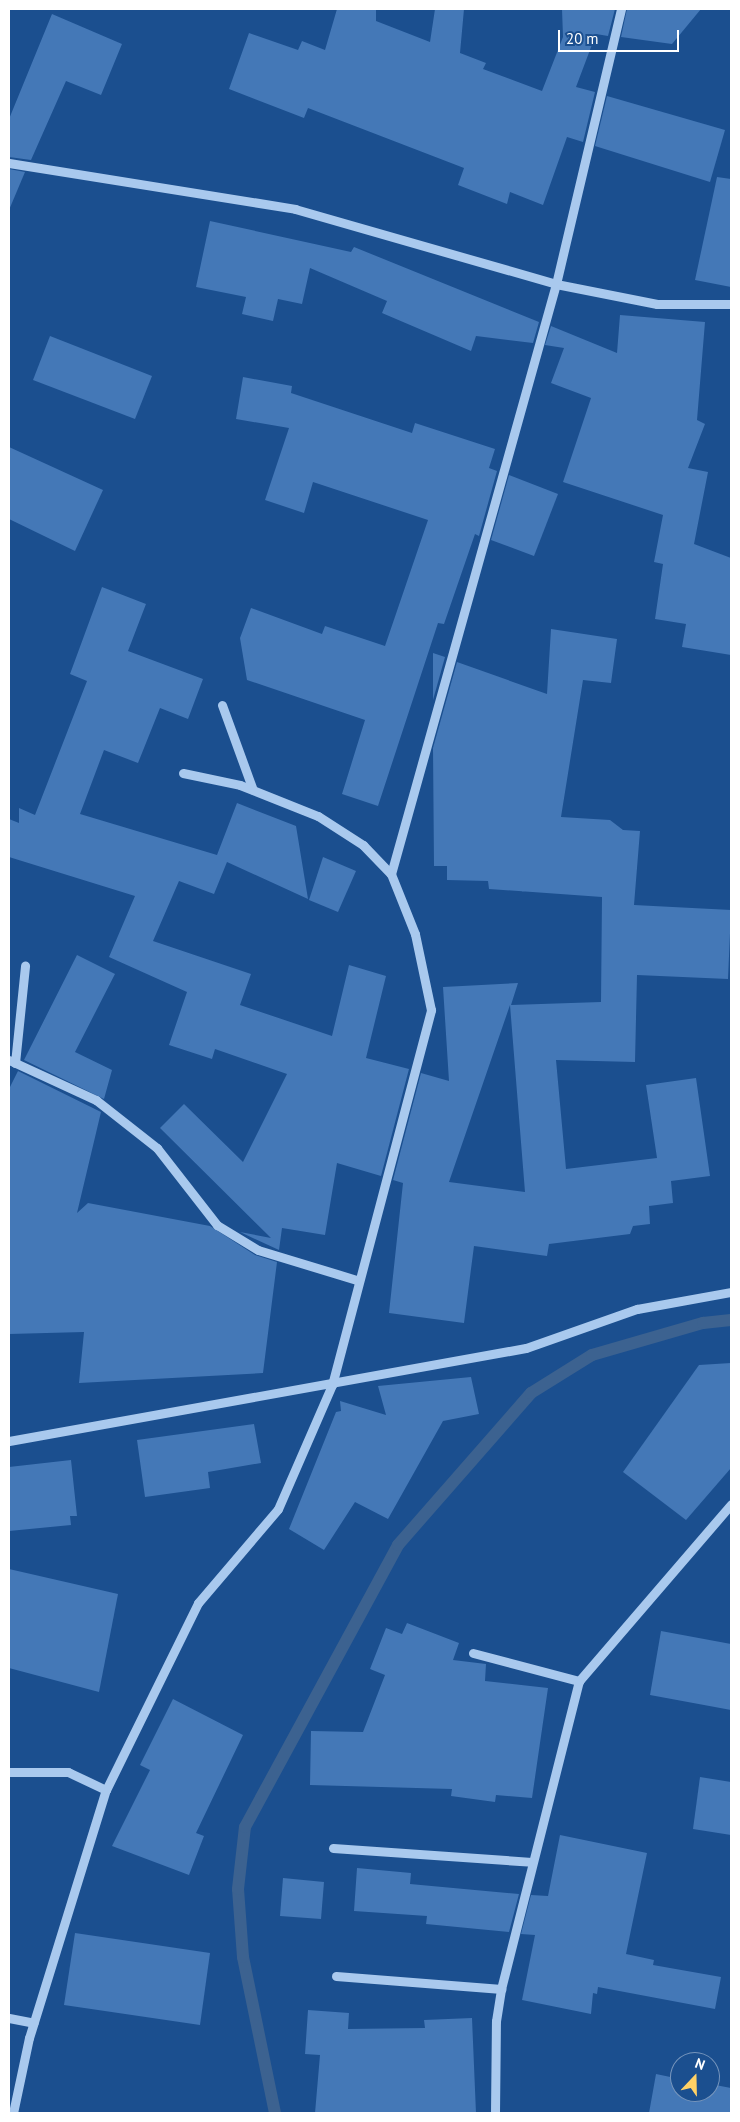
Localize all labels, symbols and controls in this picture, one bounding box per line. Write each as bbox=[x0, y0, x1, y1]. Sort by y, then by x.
scale bar bbox=[560, 20, 681, 52]
text: 20 m bbox=[566, 29, 599, 48]
north arrow bbox=[670, 2052, 720, 2102]
text: N bbox=[692, 2054, 708, 2074]

